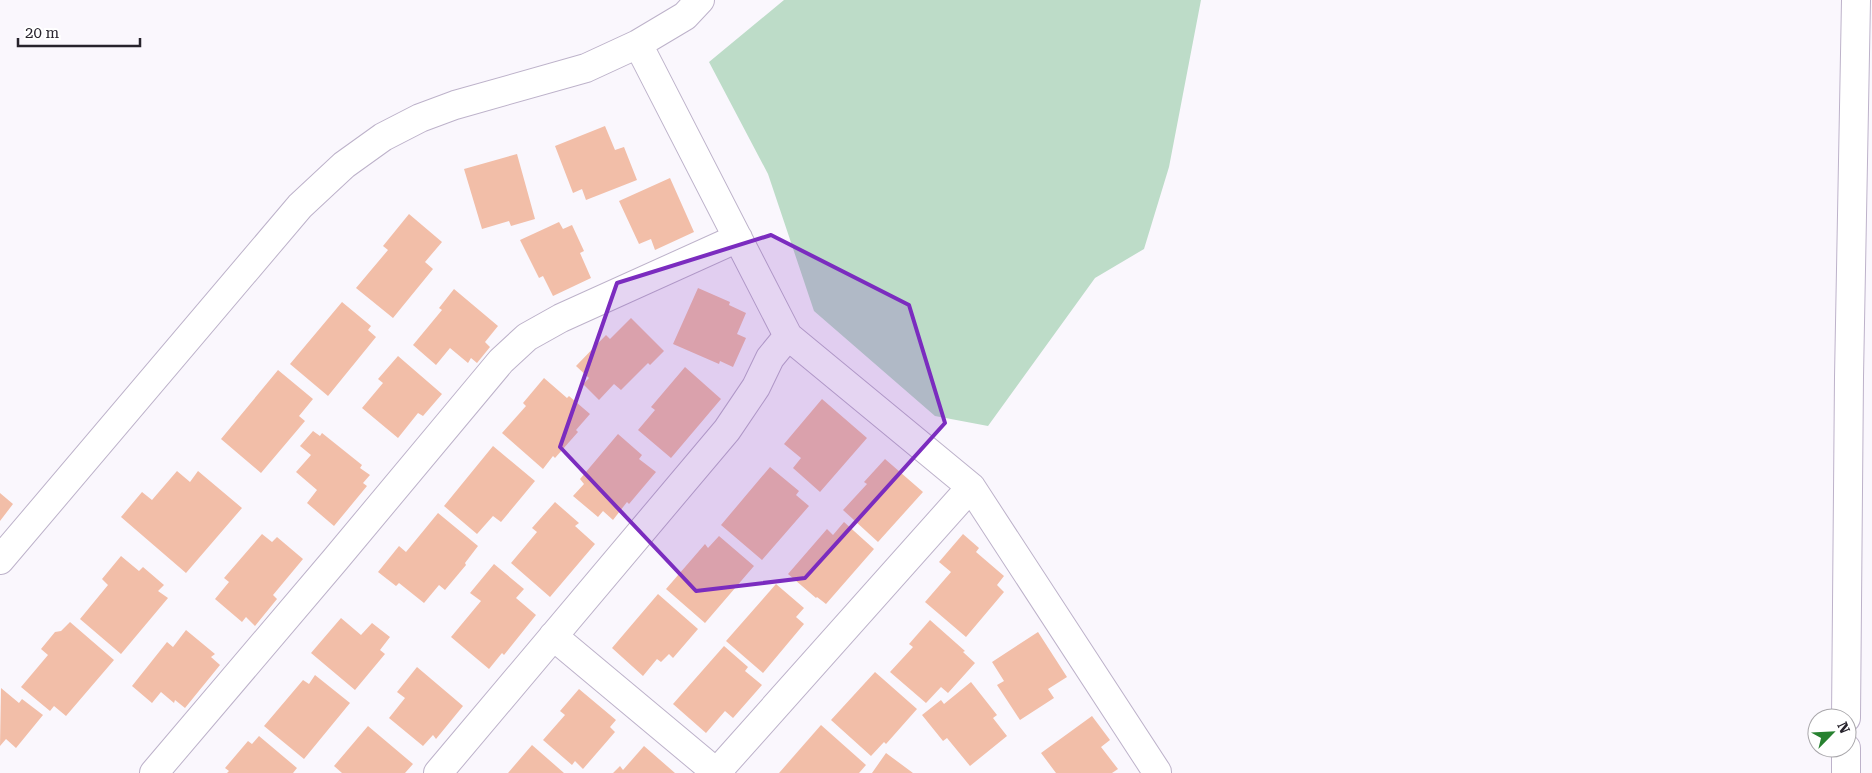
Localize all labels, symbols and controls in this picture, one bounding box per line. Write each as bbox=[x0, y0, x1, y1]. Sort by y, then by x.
scale bar bbox=[18, 15, 140, 47]
text: 20 m bbox=[25, 24, 60, 42]
north arrow bbox=[1807, 708, 1857, 758]
text: N bbox=[1834, 720, 1853, 736]

